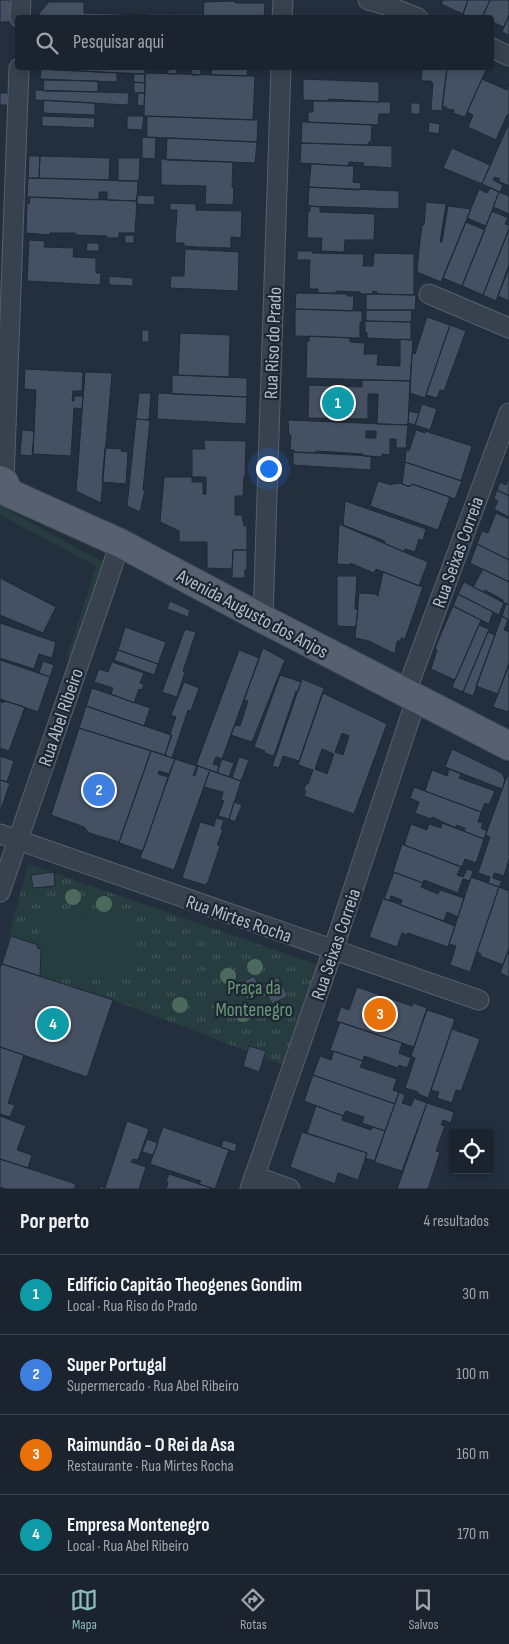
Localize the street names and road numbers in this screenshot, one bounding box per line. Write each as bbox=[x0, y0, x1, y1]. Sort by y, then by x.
street label: Rua Riso do Prado bbox=[260, 287, 287, 400]
street label: Rua Seixas Correia bbox=[428, 494, 489, 611]
street label: Avenida Augusto dos Anjos bbox=[172, 564, 332, 664]
street label: Rua Abel Ribeiro bbox=[34, 666, 89, 769]
street label: Rua Seixas Correia bbox=[307, 886, 366, 1003]
street label: Rua Mirtes Rocha bbox=[183, 891, 294, 948]

